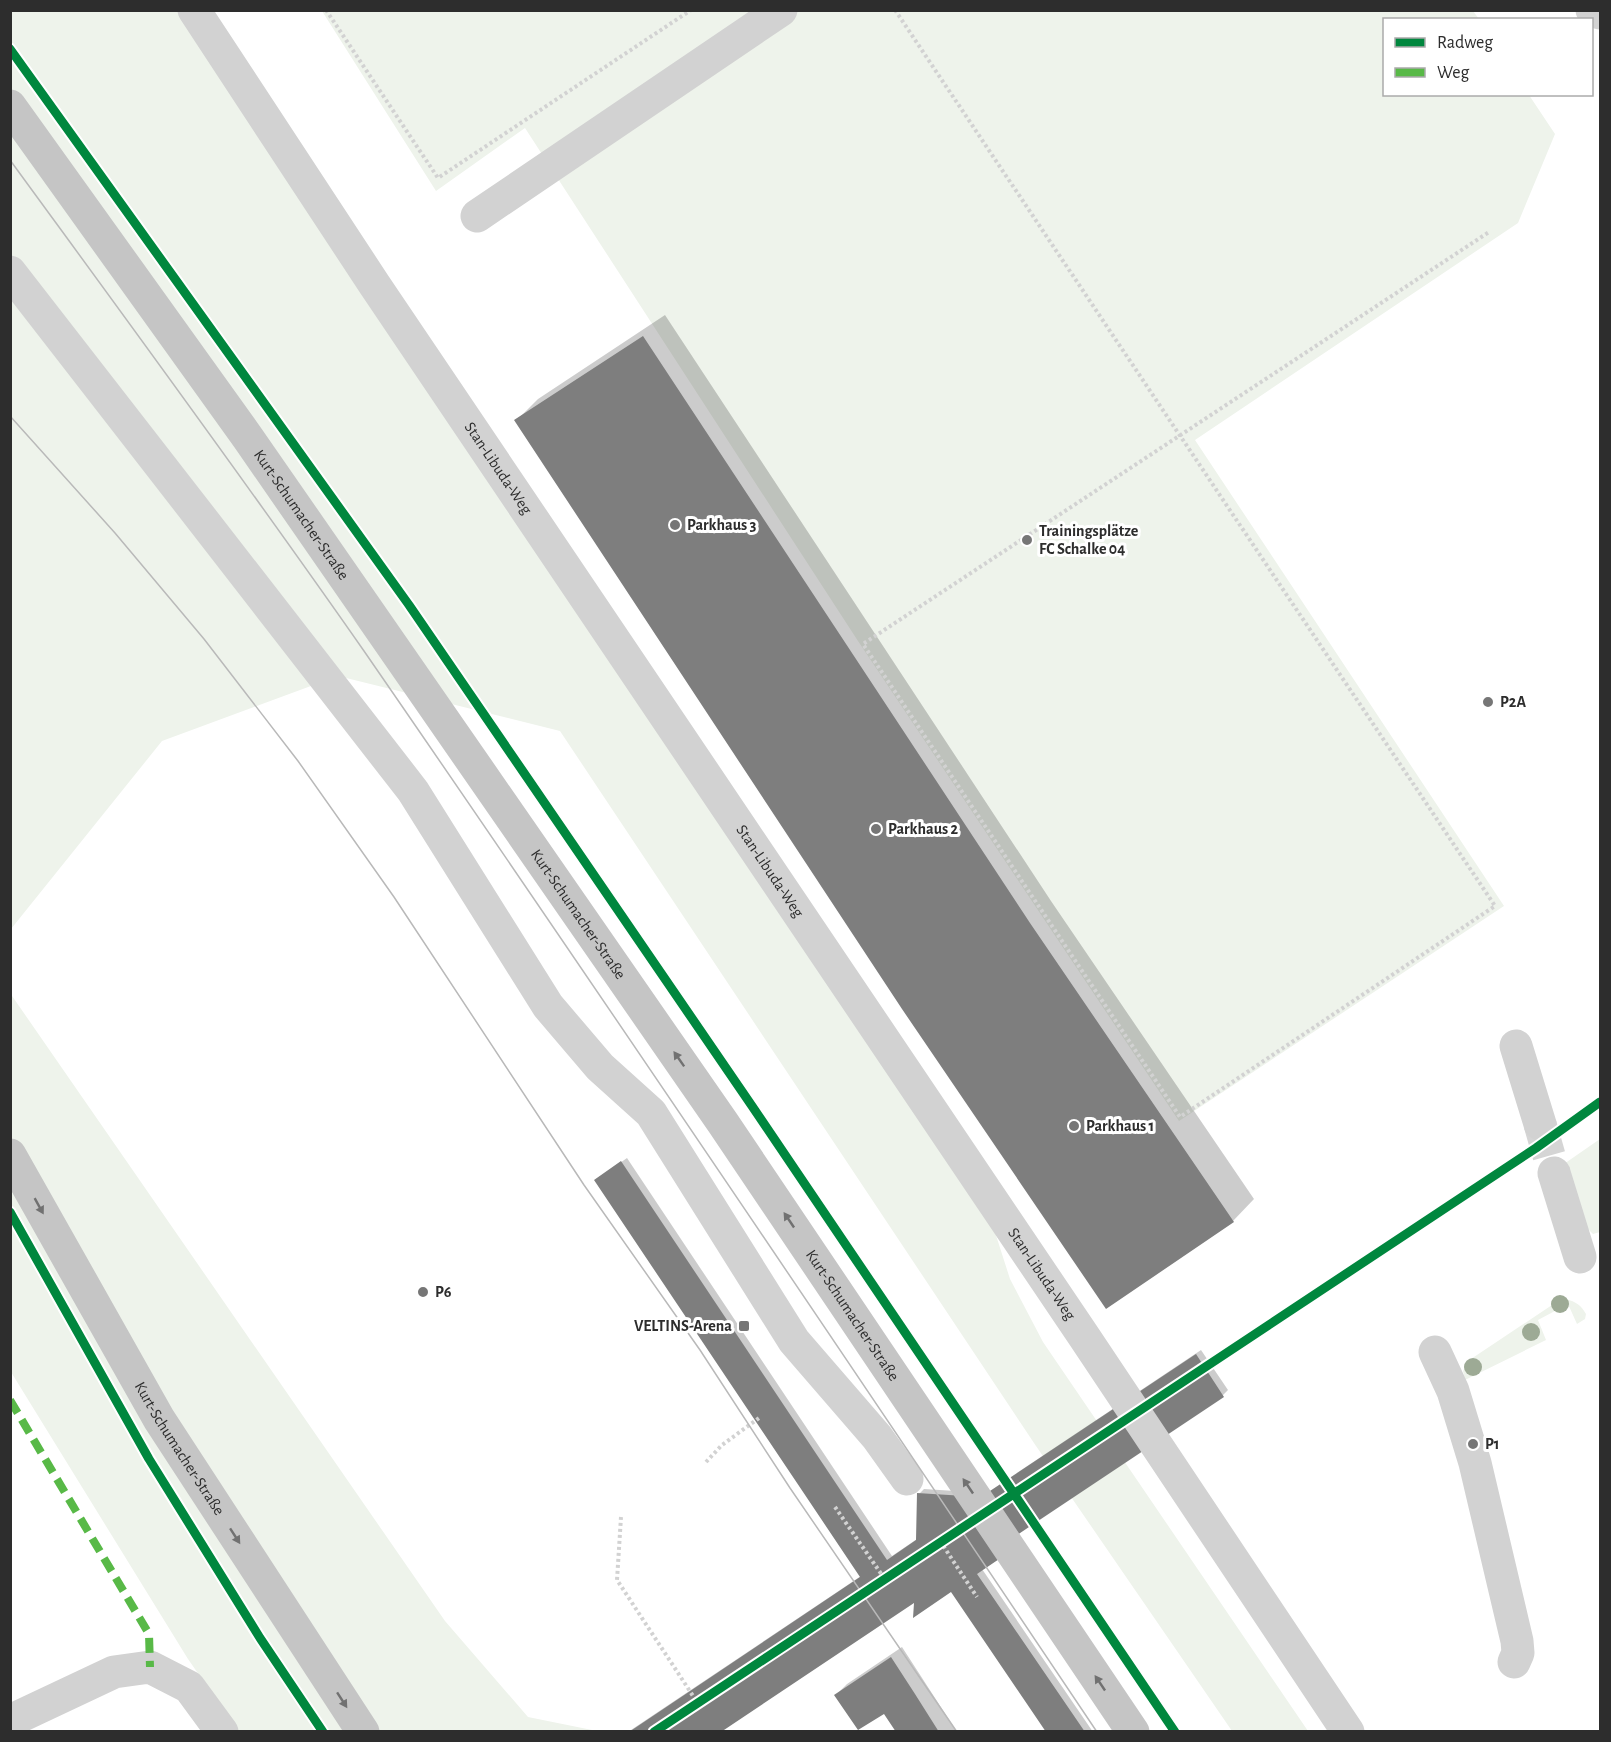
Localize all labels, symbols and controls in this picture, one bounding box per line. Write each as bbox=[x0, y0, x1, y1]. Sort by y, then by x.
legend bbox=[1383, 18, 1593, 96]
text: Radweg bbox=[1437, 34, 1493, 52]
text: Weg bbox=[1437, 64, 1469, 82]
street label: Stan-Libuda-Weg bbox=[462, 419, 535, 517]
street label: Kurt-Schumacher-Straße bbox=[251, 447, 352, 583]
place label: Parkhaus 3 bbox=[687, 517, 757, 533]
marker: Parkhaus 3 bbox=[668, 518, 682, 532]
place label: Trainingsplätze FC Schalke 04 bbox=[1039, 523, 1139, 557]
marker: Trainingsplätze FC Schalke 04 bbox=[1020, 533, 1034, 547]
place label: P2A bbox=[1500, 694, 1526, 710]
marker: P2A bbox=[1481, 695, 1495, 709]
place label: Parkhaus 2 bbox=[888, 821, 959, 837]
street label: Stan-Libuda-Weg bbox=[733, 822, 807, 920]
marker: Parkhaus 2 bbox=[869, 822, 883, 836]
street label: Kurt-Schumacher-Straße bbox=[528, 846, 629, 982]
one-way arrow bbox=[673, 1052, 685, 1068]
place label: Parkhaus 1 bbox=[1086, 1118, 1154, 1134]
marker: Parkhaus 1 bbox=[1067, 1119, 1081, 1133]
one-way arrow bbox=[34, 1198, 44, 1215]
one-way arrow bbox=[783, 1212, 794, 1229]
street label: Stan-Libuda-Weg bbox=[1005, 1225, 1079, 1323]
street label: Kurt-Schumacher-Straße bbox=[803, 1247, 902, 1384]
place label: P6 bbox=[435, 1284, 452, 1300]
marker: P6 bbox=[416, 1285, 430, 1299]
place label: VELTINS-Arena bbox=[634, 1318, 732, 1334]
marker: VELTINS-Arena bbox=[737, 1319, 751, 1333]
street label: Kurt-Schumacher-Straße bbox=[132, 1379, 227, 1518]
place label: P1 bbox=[1485, 1436, 1500, 1452]
marker: P1 bbox=[1466, 1437, 1480, 1451]
one-way arrow bbox=[962, 1479, 974, 1495]
one-way arrow bbox=[230, 1528, 241, 1544]
one-way arrow bbox=[1095, 1675, 1106, 1691]
one-way arrow bbox=[336, 1691, 348, 1707]

